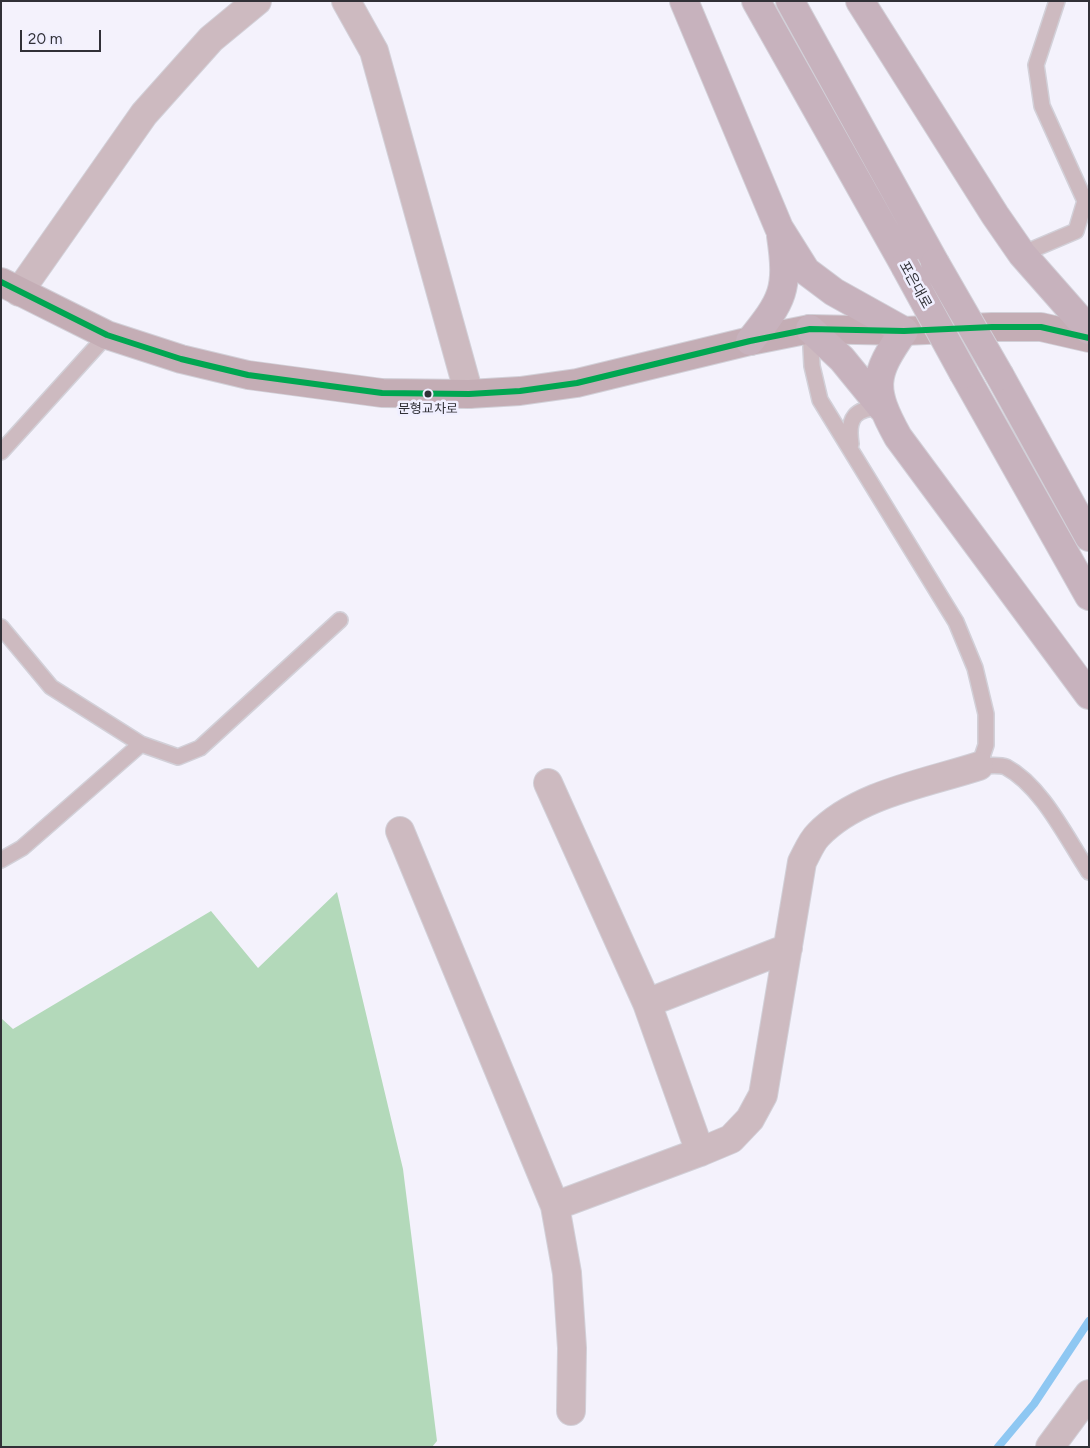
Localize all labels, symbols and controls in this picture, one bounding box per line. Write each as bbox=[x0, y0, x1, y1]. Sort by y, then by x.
scale bar bbox=[22, 20, 104, 52]
text: 20 m bbox=[28, 30, 62, 48]
street label: 포은대로 bbox=[895, 258, 935, 312]
marker: 문형교차로 bbox=[423, 389, 433, 399]
place label: 문형교차로 bbox=[398, 401, 458, 417]

